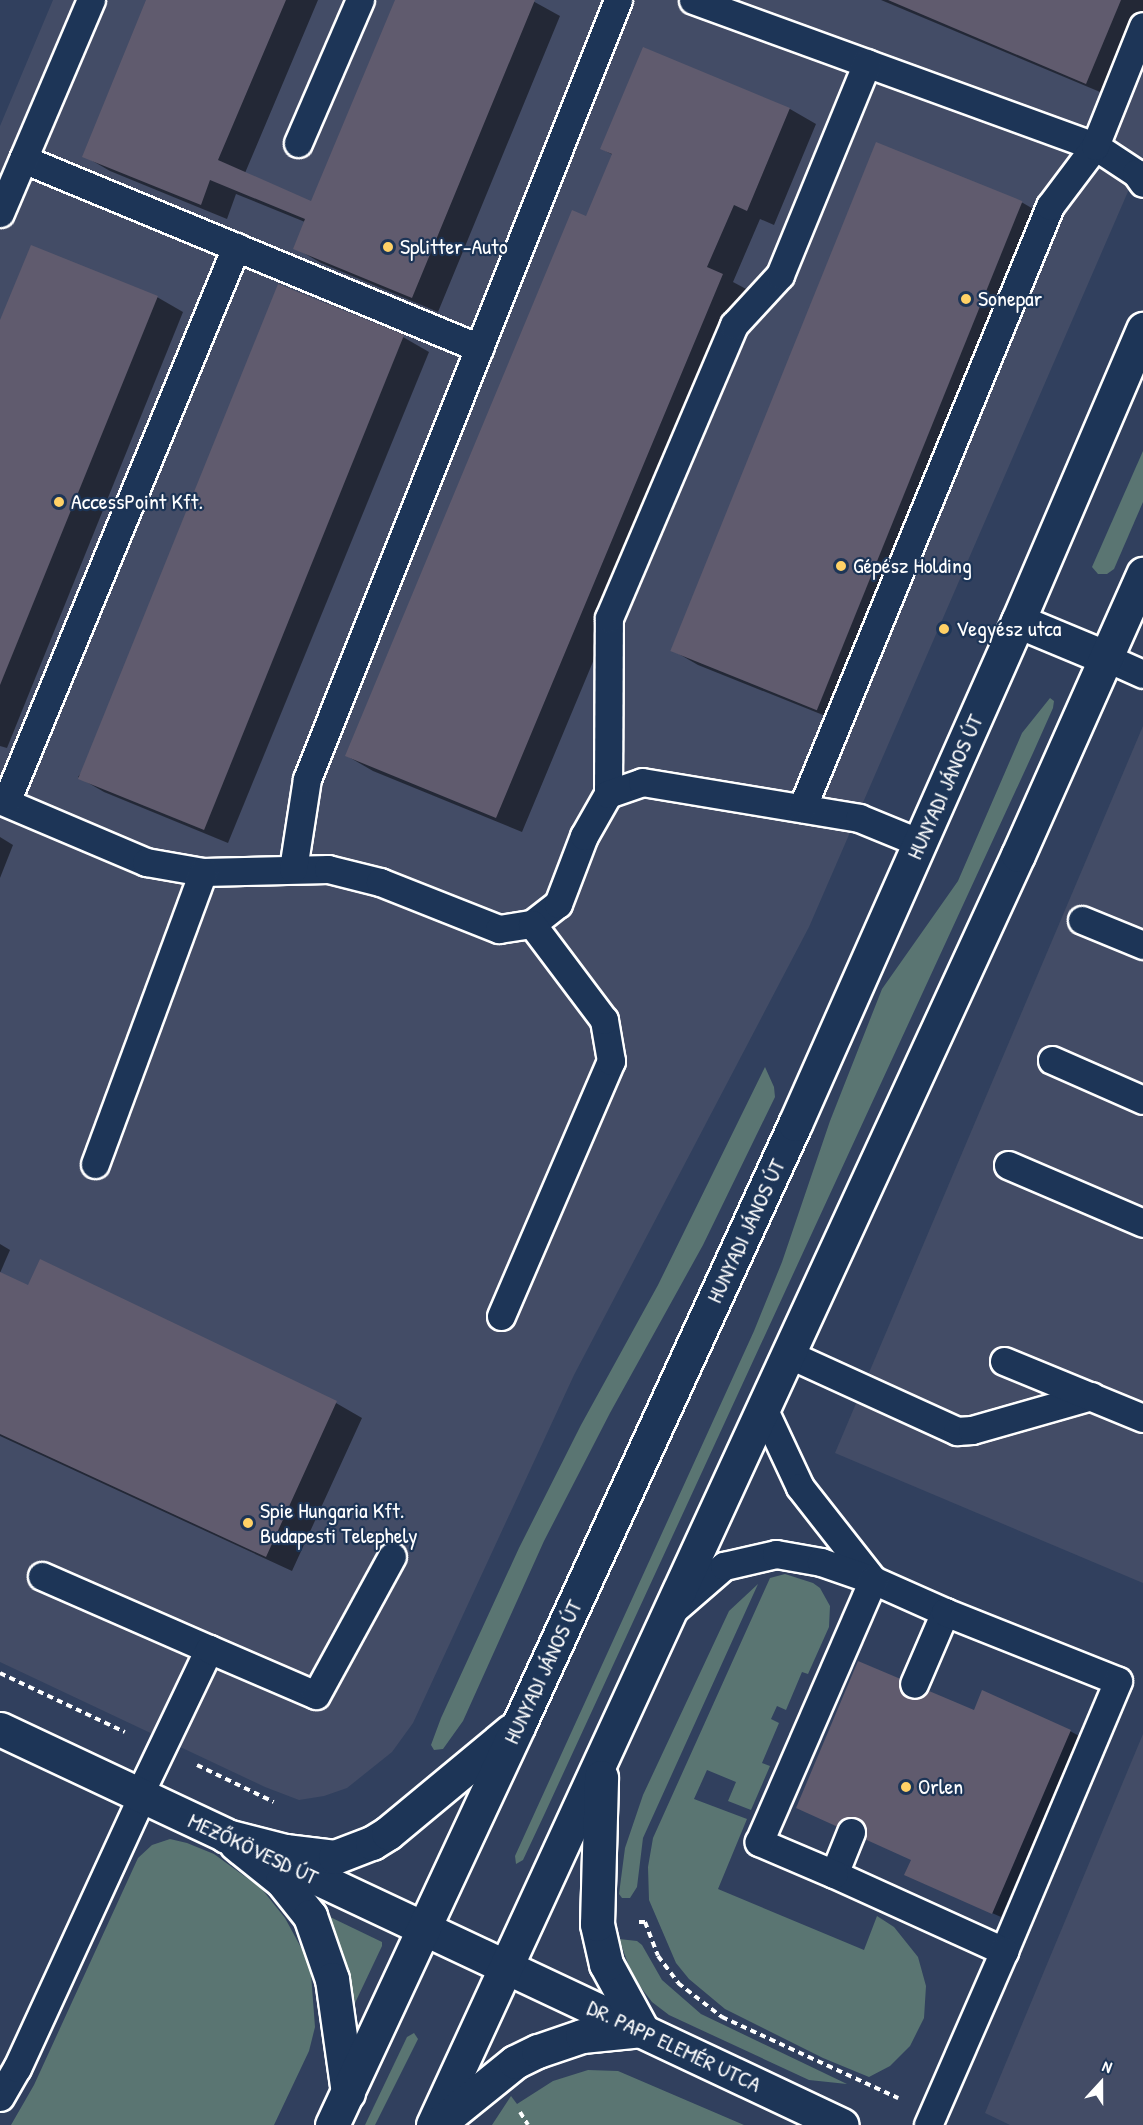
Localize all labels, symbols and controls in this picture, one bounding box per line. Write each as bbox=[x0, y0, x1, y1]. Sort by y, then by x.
place label: Splitter-Auto bbox=[400, 234, 508, 260]
marker: Splitter-Auto bbox=[381, 240, 395, 254]
place label: Sonepar bbox=[978, 286, 1042, 312]
marker: Sonepar bbox=[959, 292, 973, 306]
place label: AccessPoint Kft. bbox=[71, 489, 203, 515]
marker: AccessPoint Kft. bbox=[52, 495, 66, 509]
place label: Gépész Holding bbox=[853, 553, 972, 579]
marker: Gépész Holding bbox=[834, 559, 848, 573]
place label: Vegyész utca bbox=[956, 616, 1061, 642]
marker: Vegyész utca bbox=[937, 622, 951, 636]
street label: HUNYADI JÁNOS ÚT bbox=[901, 711, 989, 863]
street label: HUNYADI JÁNOS ÚT bbox=[701, 1155, 791, 1307]
place label: Spie Hungaria Kft. Budapesti Telephely bbox=[260, 1497, 418, 1548]
marker: Spie Hungaria Kft. Budapesti Telephely bbox=[241, 1516, 255, 1530]
street label: HUNYADI JÁNOS ÚT bbox=[498, 1596, 588, 1748]
place label: Orlen bbox=[918, 1774, 963, 1800]
marker: Orlen bbox=[899, 1780, 913, 1794]
street label: MEZŐKÖVESD ÚT bbox=[184, 1807, 322, 1891]
street label: DR. PAPP ELEMÉR UTCA bbox=[583, 1994, 765, 2098]
north arrow bbox=[1071, 2053, 1131, 2113]
text: N bbox=[1100, 2054, 1115, 2078]

